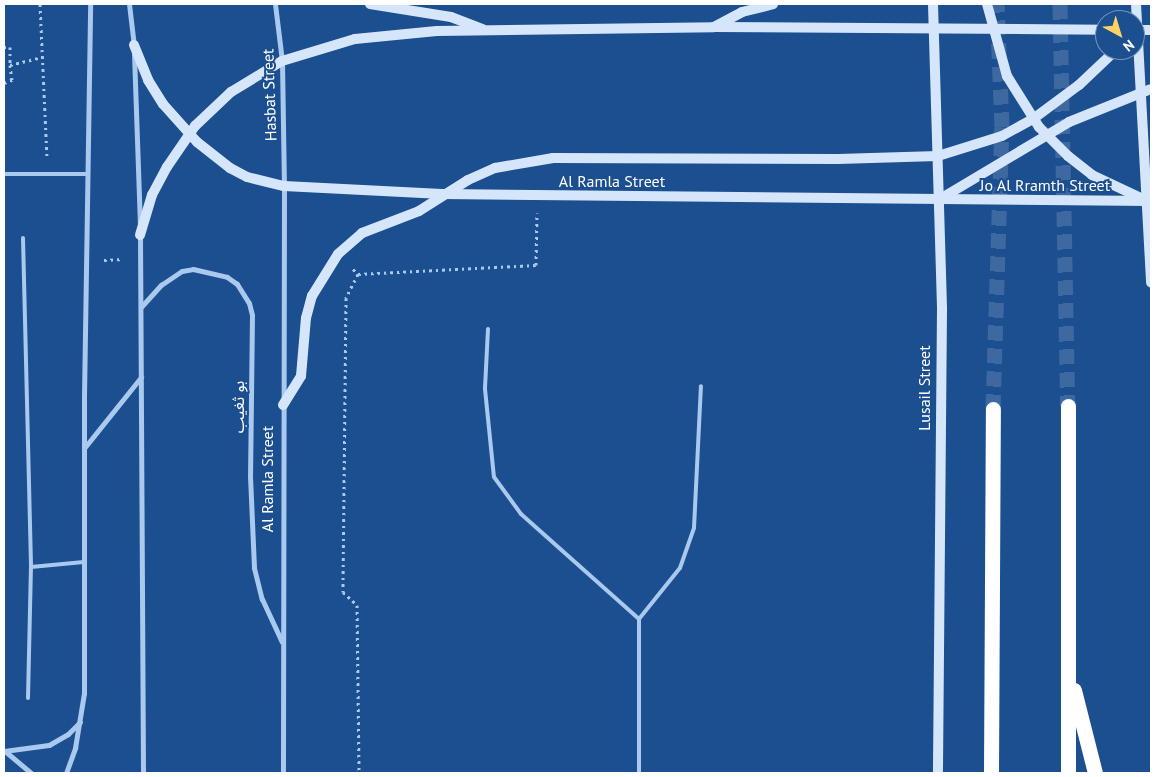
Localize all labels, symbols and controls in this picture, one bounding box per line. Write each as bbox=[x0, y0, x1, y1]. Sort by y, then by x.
north arrow bbox=[1095, 10, 1145, 60]
text: N bbox=[1120, 36, 1138, 56]
street label: Hasbat Street bbox=[258, 48, 280, 142]
street label: Al Ramla Street bbox=[559, 171, 665, 191]
street label: Jo Al Rramth Street bbox=[980, 175, 1110, 195]
street label: Lusail Street bbox=[914, 345, 934, 431]
street label: بو ثغيب bbox=[228, 381, 248, 433]
street label: Al Ramla Street bbox=[257, 426, 277, 532]

